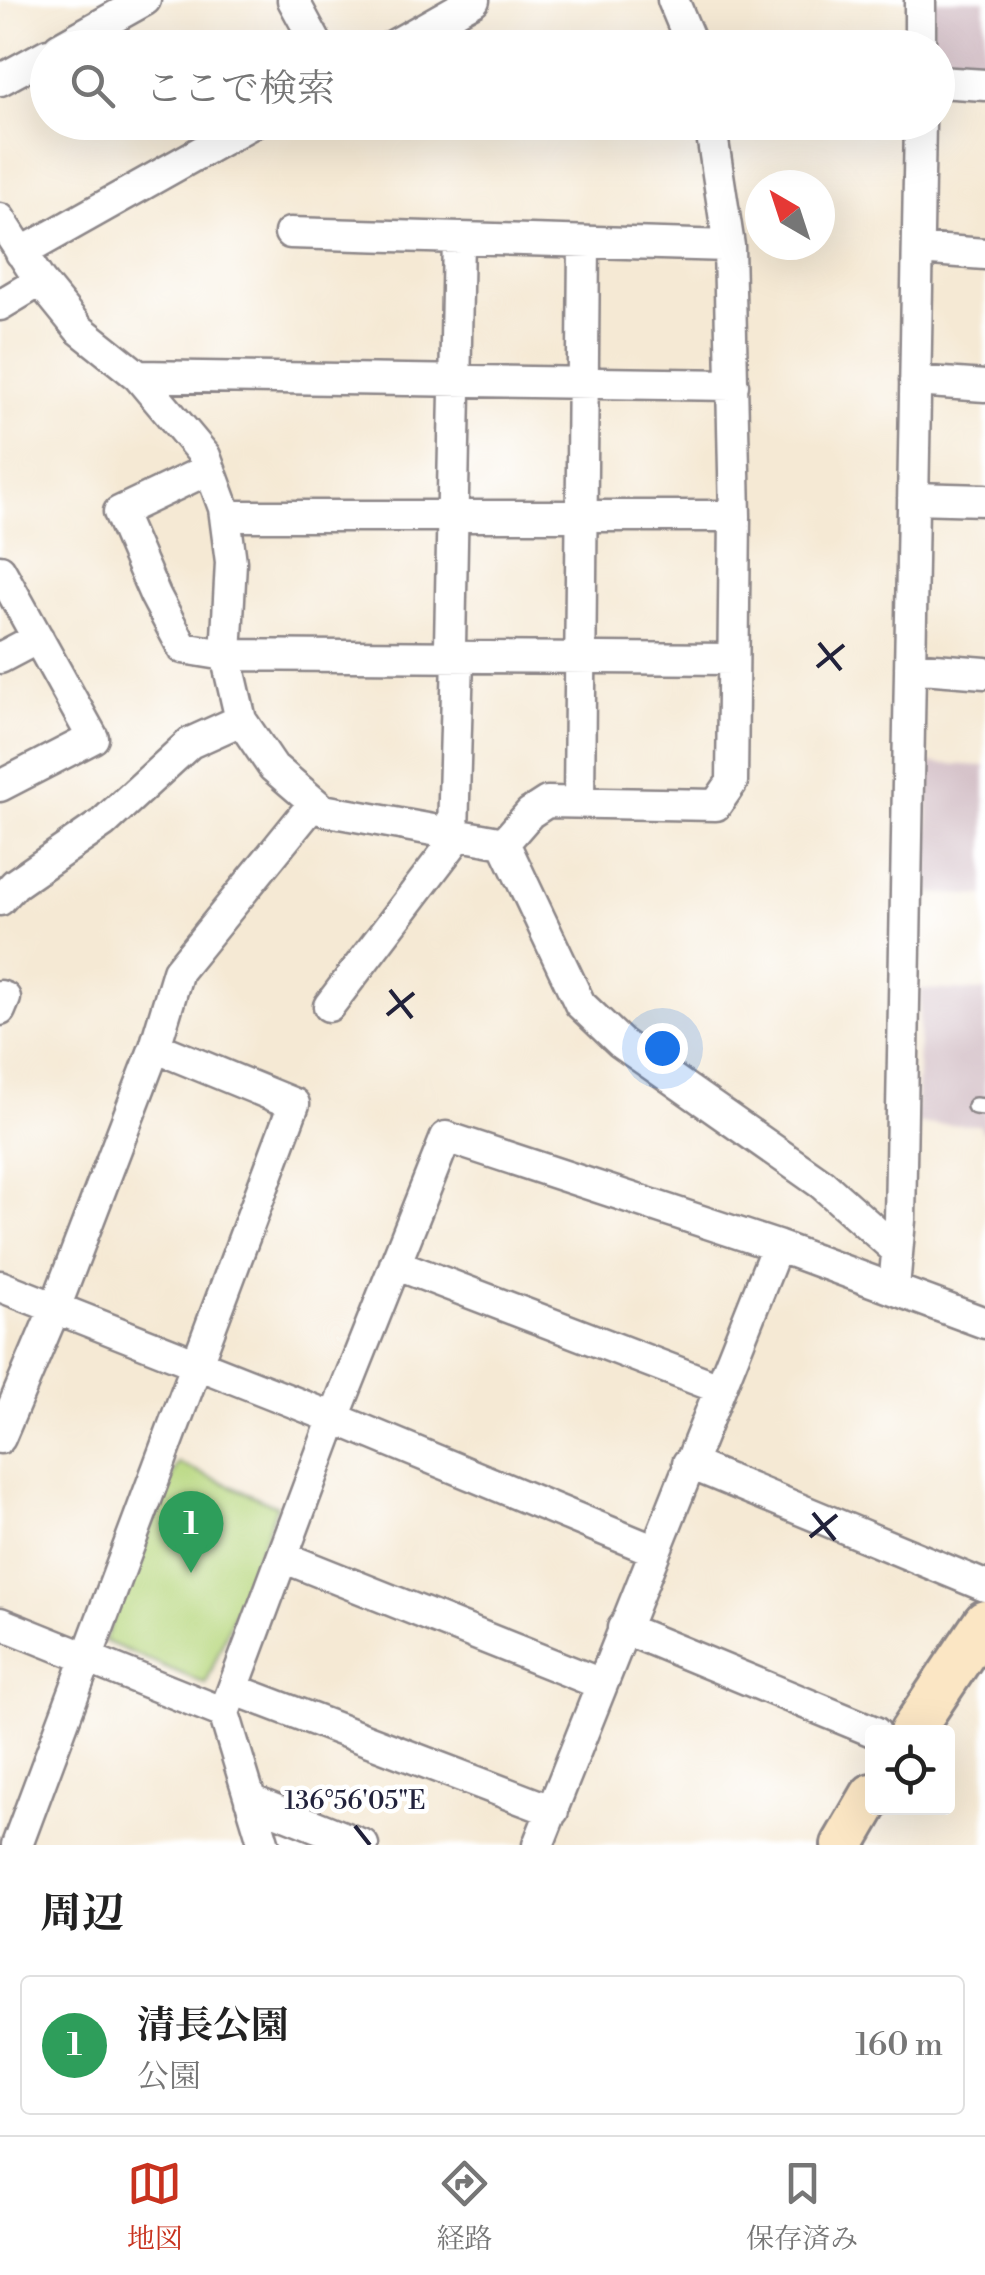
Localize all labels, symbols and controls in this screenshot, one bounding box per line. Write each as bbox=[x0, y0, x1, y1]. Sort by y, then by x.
search box bbox=[30, 30, 955, 140]
icon: search bbox=[65, 58, 120, 113]
text: ここで検索 bbox=[145, 66, 335, 113]
north arrow bbox=[745, 170, 835, 260]
your location bbox=[637, 1023, 688, 1074]
pin: 1 bbox=[158, 1490, 224, 1573]
map controls bbox=[865, 1725, 955, 1815]
button: locate bbox=[865, 1725, 955, 1815]
text: 136°56'05"E bbox=[285, 1786, 425, 1817]
text: 周辺 bbox=[40, 1888, 124, 1941]
text: 清長公園 bbox=[137, 2003, 289, 2050]
text: 1 bbox=[67, 2025, 82, 2065]
text: 160 m bbox=[855, 2025, 943, 2065]
text: 公園 bbox=[137, 2057, 201, 2097]
tab: 地図 bbox=[127, 2156, 183, 2257]
tab: 経路 bbox=[436, 2156, 492, 2257]
tab: 保存済み bbox=[746, 2156, 858, 2257]

